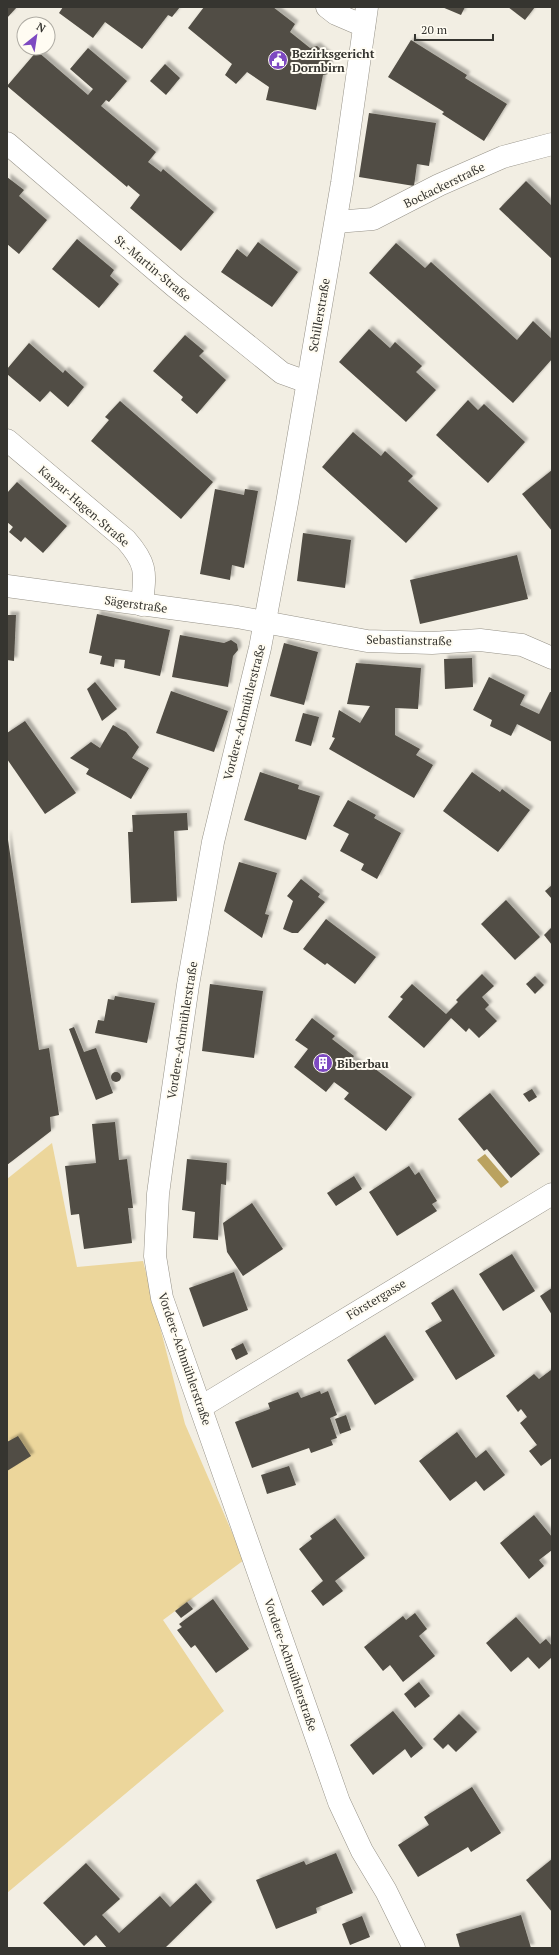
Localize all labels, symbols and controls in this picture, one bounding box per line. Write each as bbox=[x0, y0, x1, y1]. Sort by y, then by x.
north arrow bbox=[16, 16, 56, 56]
scale bar bbox=[415, 16, 493, 42]
text: N bbox=[34, 19, 49, 36]
text: 20 m bbox=[421, 22, 448, 37]
place label: Bezirksgericht Dornbirn bbox=[292, 46, 375, 75]
public building icon: Bezirksgericht Dornbirn bbox=[267, 49, 289, 71]
street label: Bockackerstraße bbox=[401, 159, 487, 211]
street label: St.-Martin-Straße bbox=[112, 232, 194, 304]
street label: Schillerstraße bbox=[305, 277, 333, 353]
street label: Kaspar-Hagen-Straße bbox=[35, 462, 133, 550]
street label: Sägerstraße bbox=[104, 592, 168, 616]
street label: Sebastianstraße bbox=[366, 632, 452, 648]
street label: Vordere-Achmühlerstraße bbox=[220, 643, 268, 781]
street label: Vordere-Achmühlerstraße bbox=[164, 960, 200, 1100]
building icon: Biberbau bbox=[312, 1052, 334, 1074]
place label: Biberbau bbox=[337, 1056, 389, 1071]
street label: Förstergasse bbox=[343, 1275, 409, 1323]
street label: Vordere-Achmühlerstraße bbox=[155, 1291, 215, 1427]
street label: Vordere-Achmühlerstraße bbox=[261, 1597, 321, 1733]

